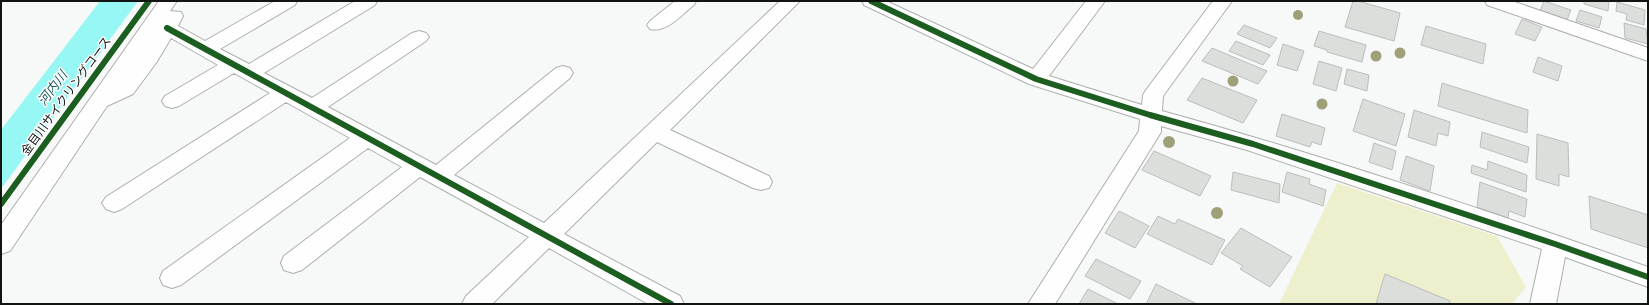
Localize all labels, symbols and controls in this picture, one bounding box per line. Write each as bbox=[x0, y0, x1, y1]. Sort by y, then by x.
street label: 金目川サイクリングコース bbox=[17, 33, 115, 159]
water label: 河内川 bbox=[34, 66, 73, 110]

